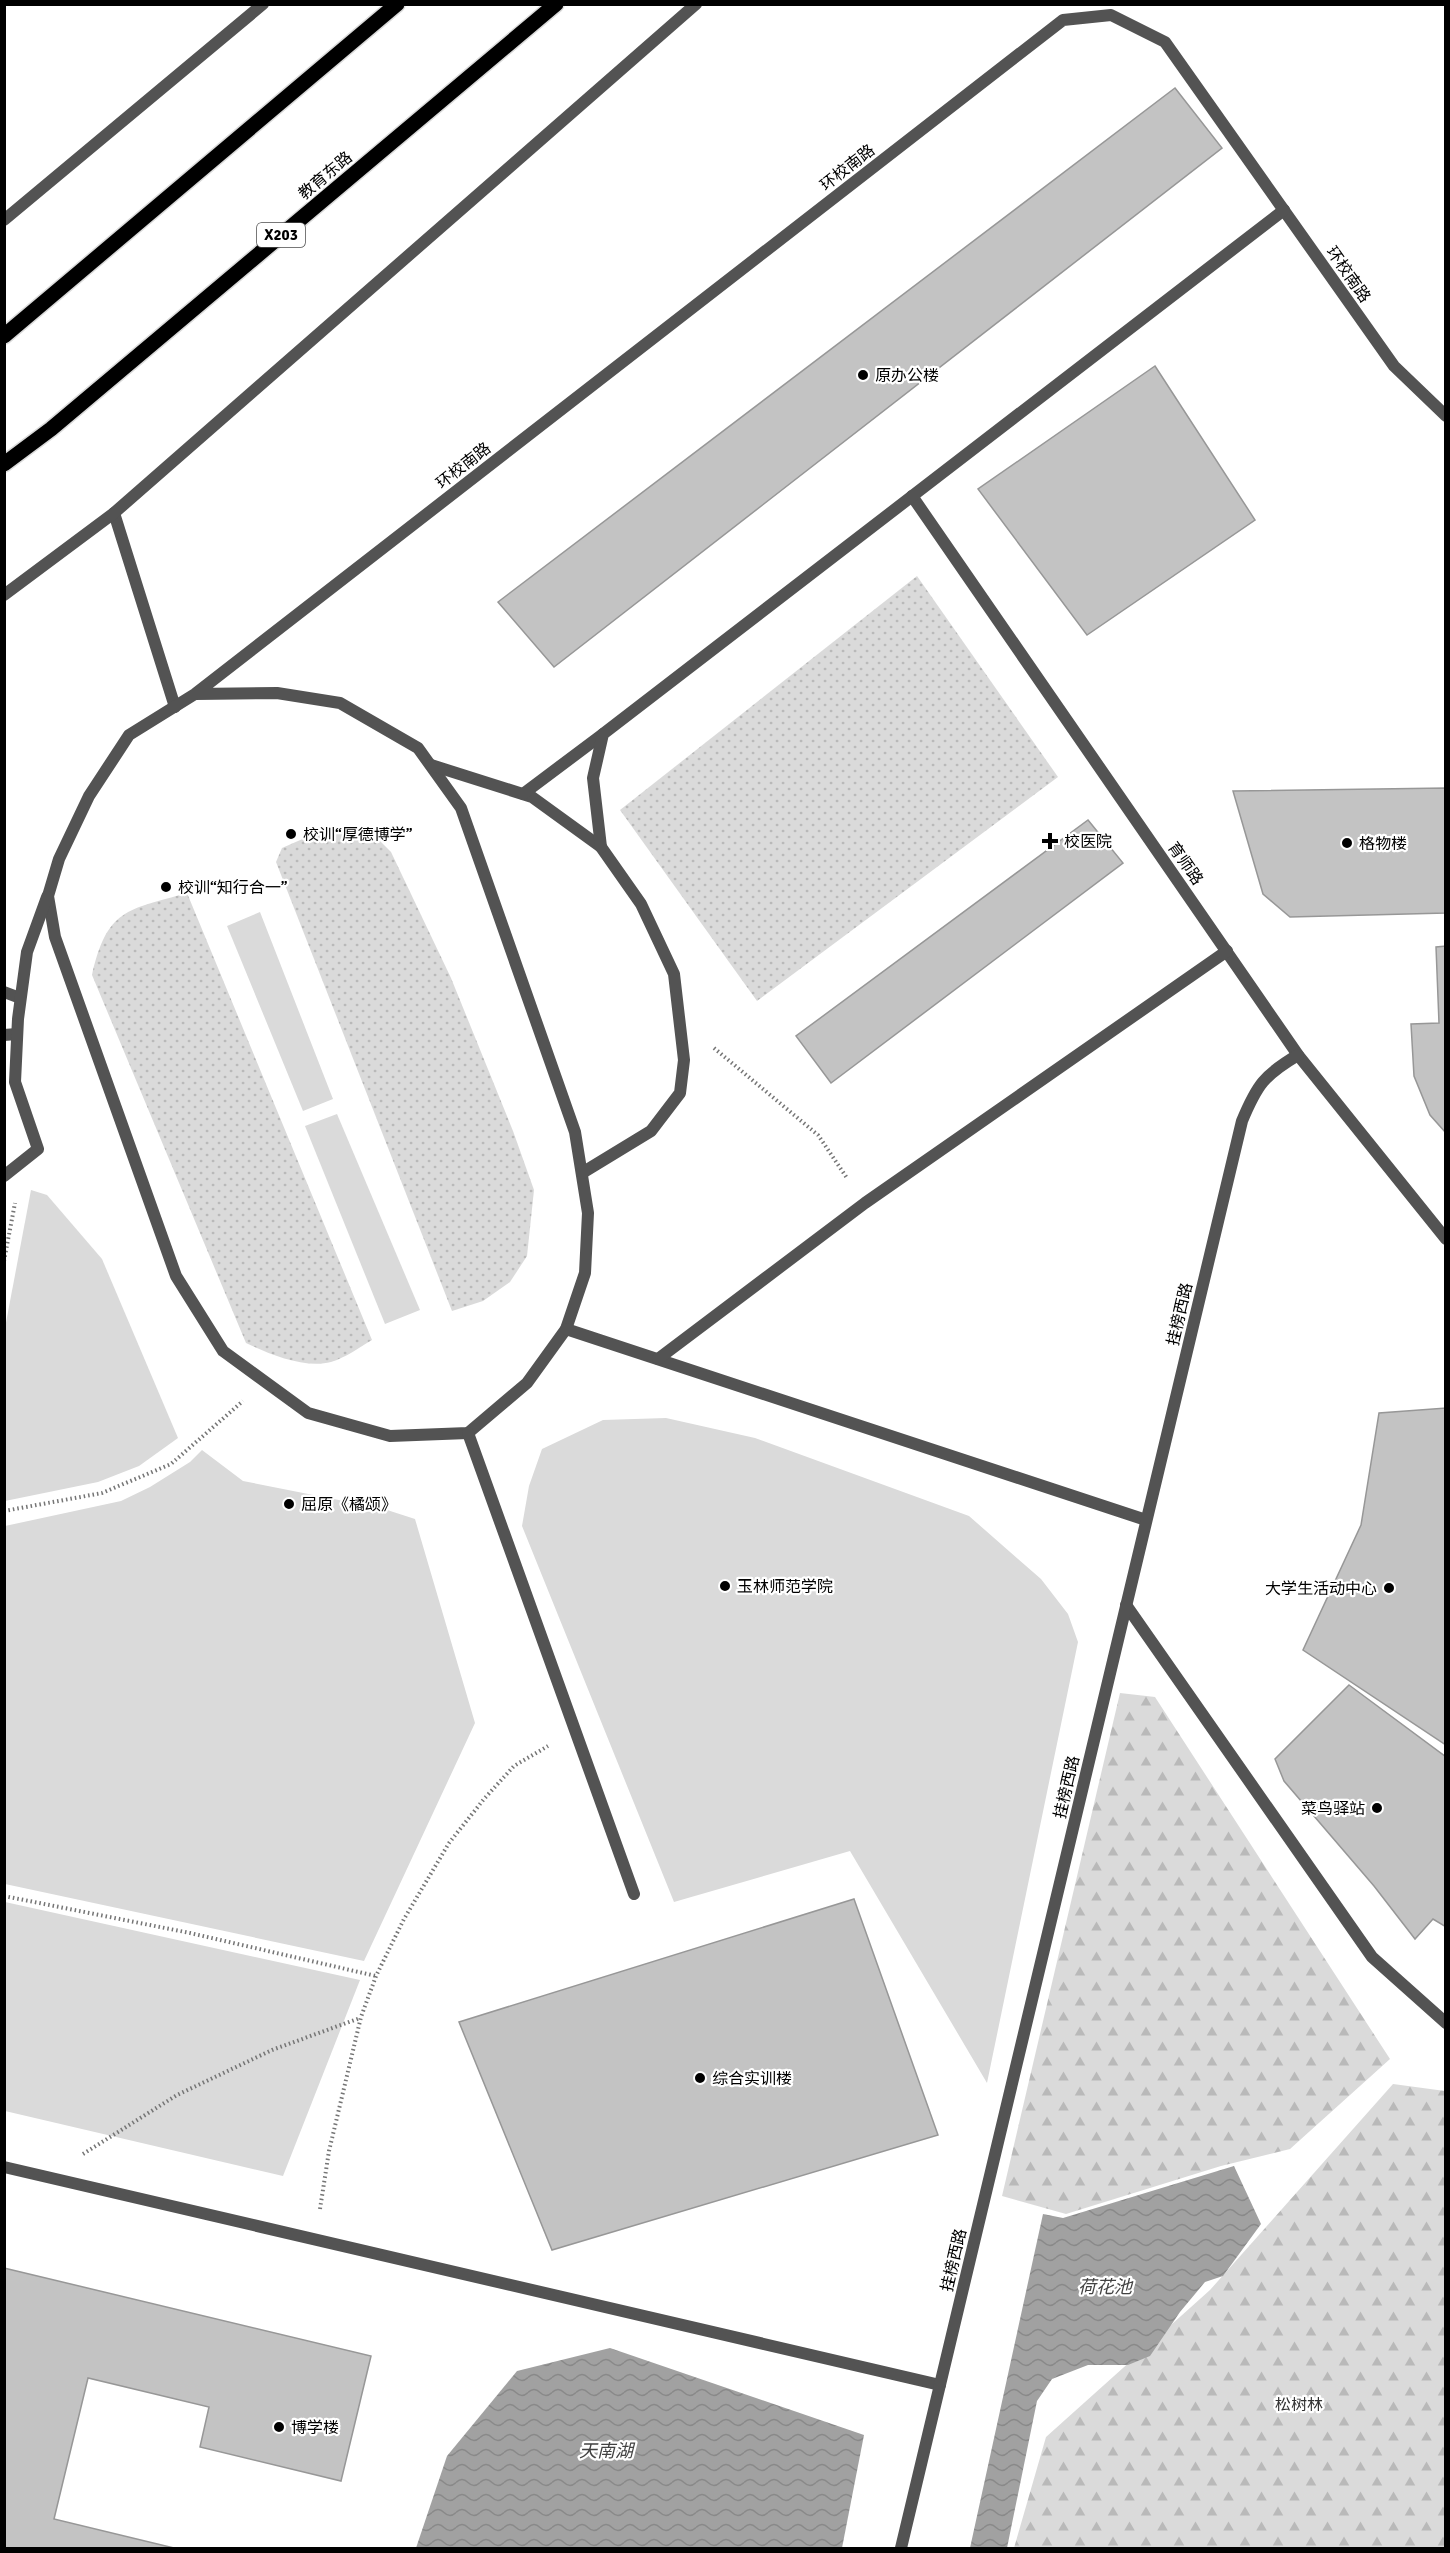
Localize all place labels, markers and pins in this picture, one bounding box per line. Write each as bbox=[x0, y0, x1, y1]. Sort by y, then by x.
place label: 原办公楼 bbox=[875, 366, 939, 386]
marker: 原办公楼 bbox=[856, 368, 870, 382]
place label: 校训“厚德博学” bbox=[303, 825, 413, 845]
marker: 校训“厚德博学” bbox=[284, 827, 298, 841]
marker: 校医院 bbox=[1041, 832, 1059, 850]
place label: 校医院 bbox=[1064, 832, 1112, 852]
place label: 格物楼 bbox=[1359, 834, 1407, 854]
marker: 格物楼 bbox=[1340, 836, 1354, 850]
place label: 校训“知行合一” bbox=[178, 878, 288, 898]
marker: 校训“知行合一” bbox=[159, 880, 173, 894]
place label: 屈原《橘颂》 bbox=[301, 1495, 397, 1515]
marker: 屈原《橘颂》 bbox=[282, 1497, 296, 1511]
place label: 玉林师范学院 bbox=[737, 1577, 833, 1597]
marker: 玉林师范学院 bbox=[718, 1579, 732, 1593]
place label: 大学生活动中心 bbox=[1265, 1579, 1377, 1599]
marker: 大学生活动中心 bbox=[1382, 1581, 1396, 1595]
place label: 菜鸟驿站 bbox=[1301, 1799, 1365, 1819]
marker: 菜鸟驿站 bbox=[1370, 1801, 1384, 1815]
place label: 综合实训楼 bbox=[712, 2069, 792, 2089]
marker: 综合实训楼 bbox=[693, 2071, 707, 2085]
place label: 博学楼 bbox=[291, 2418, 339, 2438]
marker: 博学楼 bbox=[272, 2420, 286, 2434]

